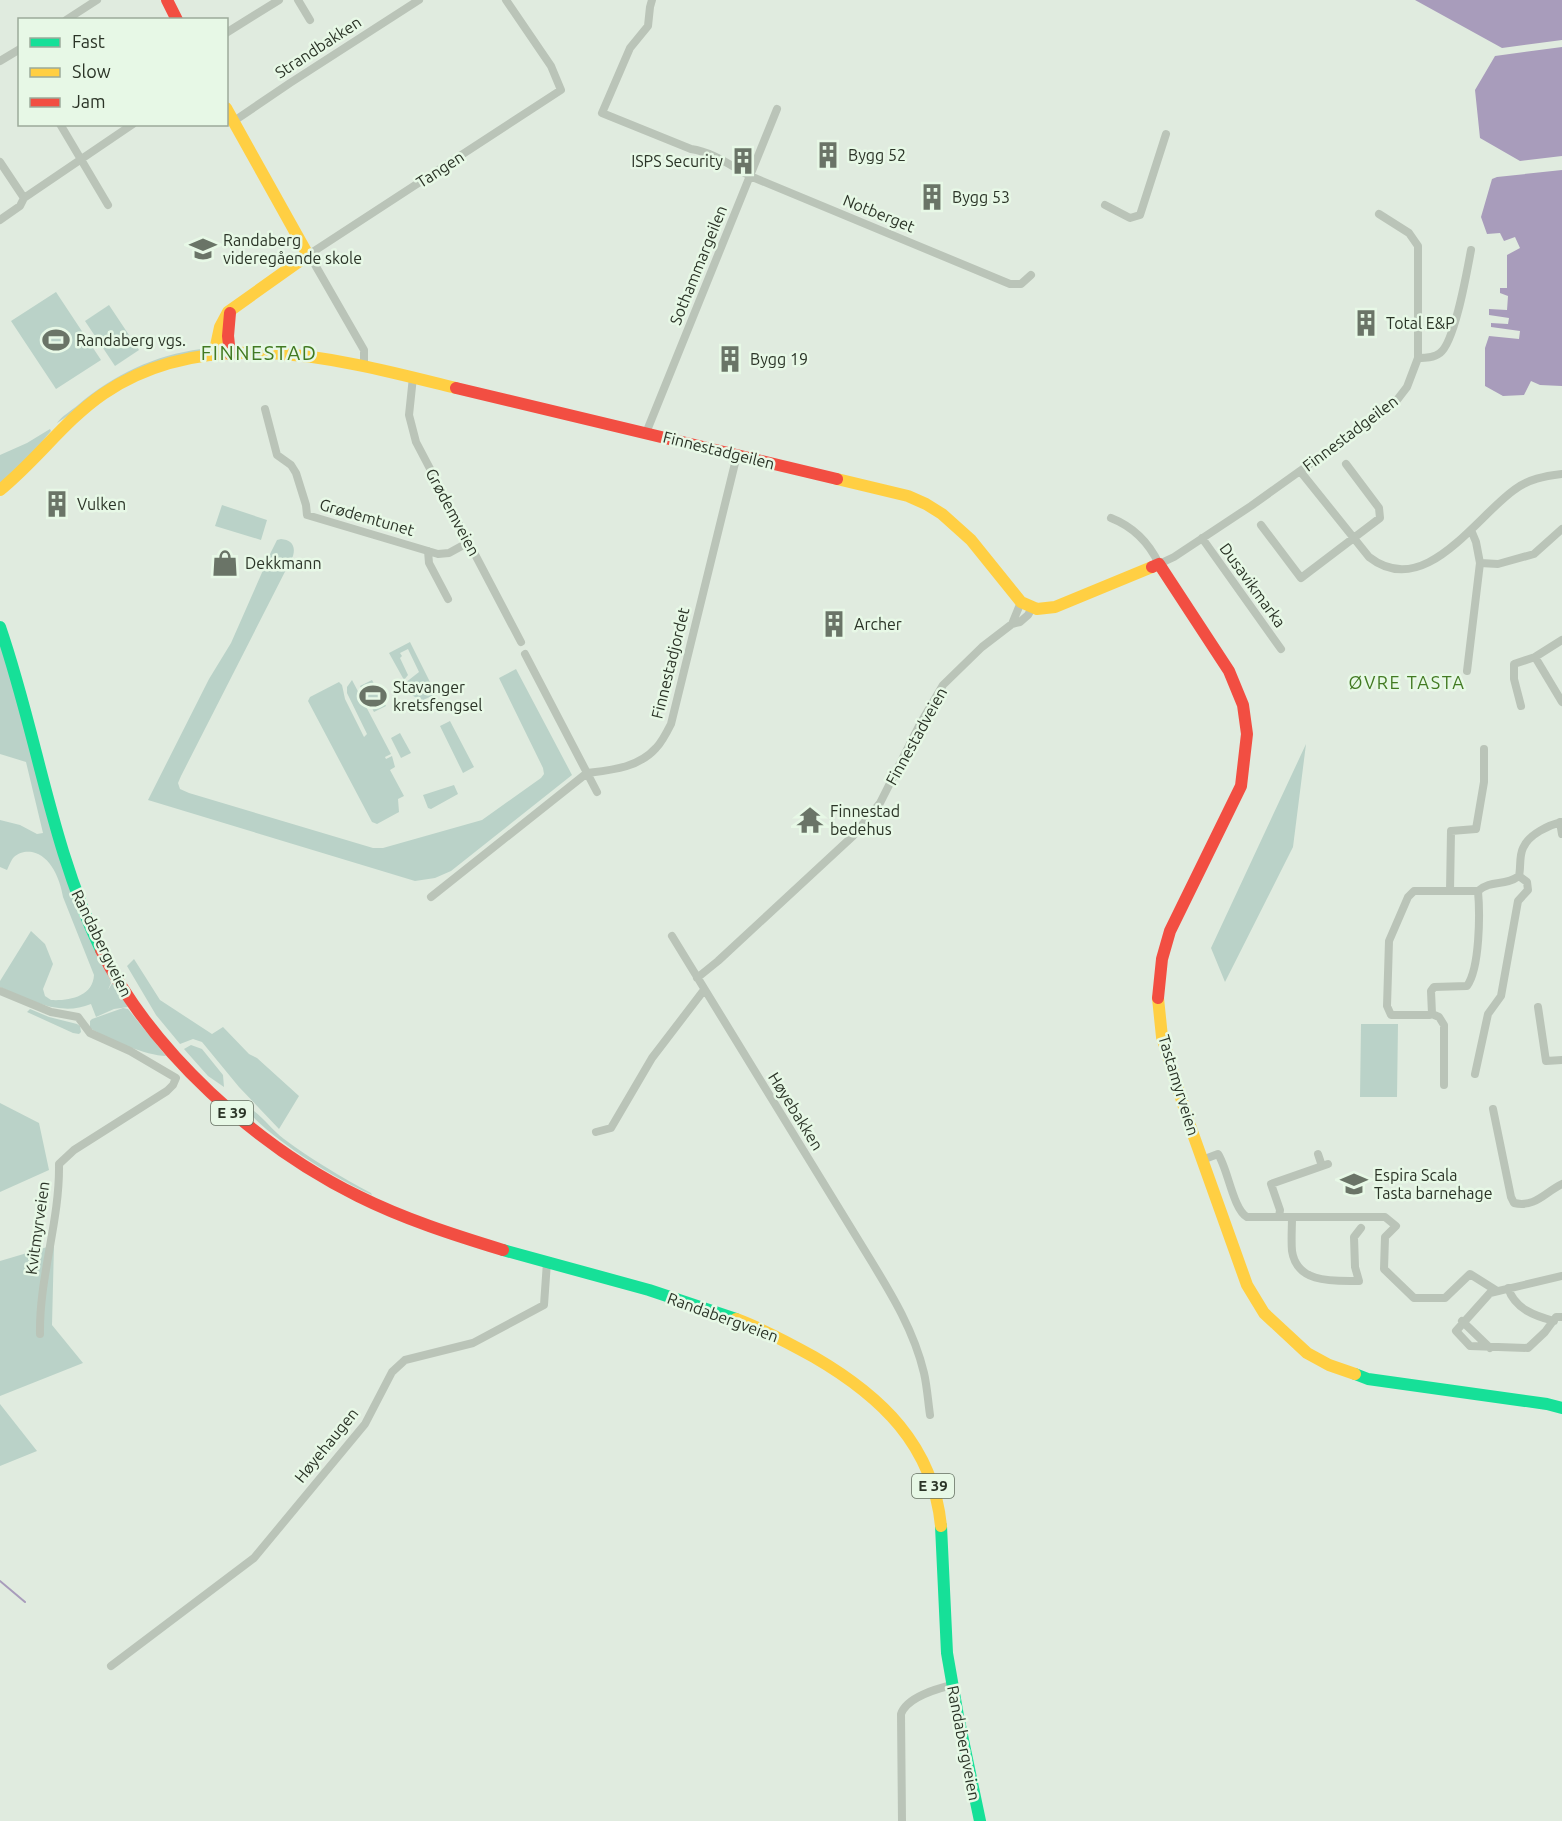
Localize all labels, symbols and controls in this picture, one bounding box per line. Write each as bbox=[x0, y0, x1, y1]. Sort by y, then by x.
street label: Strandbakken bbox=[272, 13, 364, 81]
legend bbox=[18, 18, 228, 126]
text: Fast bbox=[72, 31, 105, 51]
text: Slow bbox=[72, 61, 111, 81]
text: Jam bbox=[72, 91, 106, 111]
building icon: Bygg 52 bbox=[813, 140, 843, 170]
building icon: ISPS Security bbox=[728, 146, 758, 176]
place label: Bygg 52 bbox=[848, 146, 906, 164]
street label: Tangen bbox=[413, 147, 467, 191]
place label: ISPS Security bbox=[631, 152, 723, 170]
building icon: Bygg 53 bbox=[917, 182, 947, 212]
place label: Bygg 53 bbox=[952, 188, 1010, 206]
street label: Notberget bbox=[841, 190, 918, 236]
street label: Sothammargeilen bbox=[666, 203, 730, 327]
place label: Randaberg videregående skole bbox=[223, 231, 362, 267]
school or university icon: Randaberg videregående skole bbox=[188, 234, 218, 264]
building icon: Total E&P bbox=[1351, 308, 1381, 338]
place label: Total E&P bbox=[1386, 314, 1455, 332]
sports icon: Randaberg vgs. bbox=[41, 325, 71, 355]
place label: Randaberg vgs. bbox=[76, 331, 186, 349]
district label: FINNESTAD bbox=[201, 341, 317, 364]
building icon: Bygg 19 bbox=[715, 344, 745, 374]
place label: Bygg 19 bbox=[750, 350, 808, 368]
street label: Finnestadgeilen bbox=[1299, 391, 1401, 475]
street label: Finnestadgeilen bbox=[661, 427, 777, 473]
street label: Grødemveien bbox=[422, 465, 484, 559]
building icon: Vulken bbox=[42, 489, 72, 519]
place label: Vulken bbox=[77, 495, 126, 513]
street label: Grødemtunet bbox=[318, 495, 417, 539]
street label: Dusavikmarka bbox=[1216, 539, 1290, 631]
shop icon: Dekkmann bbox=[210, 548, 240, 578]
place label: Dekkmann bbox=[245, 554, 322, 572]
street label: Finnestadjordet bbox=[647, 605, 693, 720]
building icon: Archer bbox=[819, 609, 849, 639]
place label: Archer bbox=[854, 615, 902, 633]
district label: ØVRE TASTA bbox=[1349, 672, 1465, 692]
place label: Stavanger kretsfengsel bbox=[393, 678, 482, 714]
sports icon: Stavanger kretsfengsel bbox=[358, 681, 388, 711]
street label: Finnestadveien bbox=[882, 684, 950, 788]
place label: Finnestad bedehus bbox=[830, 802, 900, 838]
temple icon: Finnestad bedehus bbox=[795, 805, 825, 835]
street label: Randabergveien bbox=[68, 887, 136, 999]
street label: Tastamyrveien bbox=[1155, 1032, 1203, 1138]
street label: Høyebakken bbox=[765, 1069, 827, 1153]
road number: E 39 bbox=[211, 1101, 253, 1125]
place label: Espira Scala Tasta barnehage bbox=[1374, 1166, 1493, 1202]
school or university icon: Espira Scala Tasta barnehage bbox=[1339, 1169, 1369, 1199]
street label: Kvitmyrveien bbox=[22, 1180, 52, 1276]
street label: Randabergveien bbox=[665, 1289, 781, 1345]
street label: Høyehaugen bbox=[290, 1404, 362, 1486]
road number: E 39 bbox=[912, 1474, 954, 1498]
street label: Randabergveien bbox=[944, 1684, 984, 1802]

